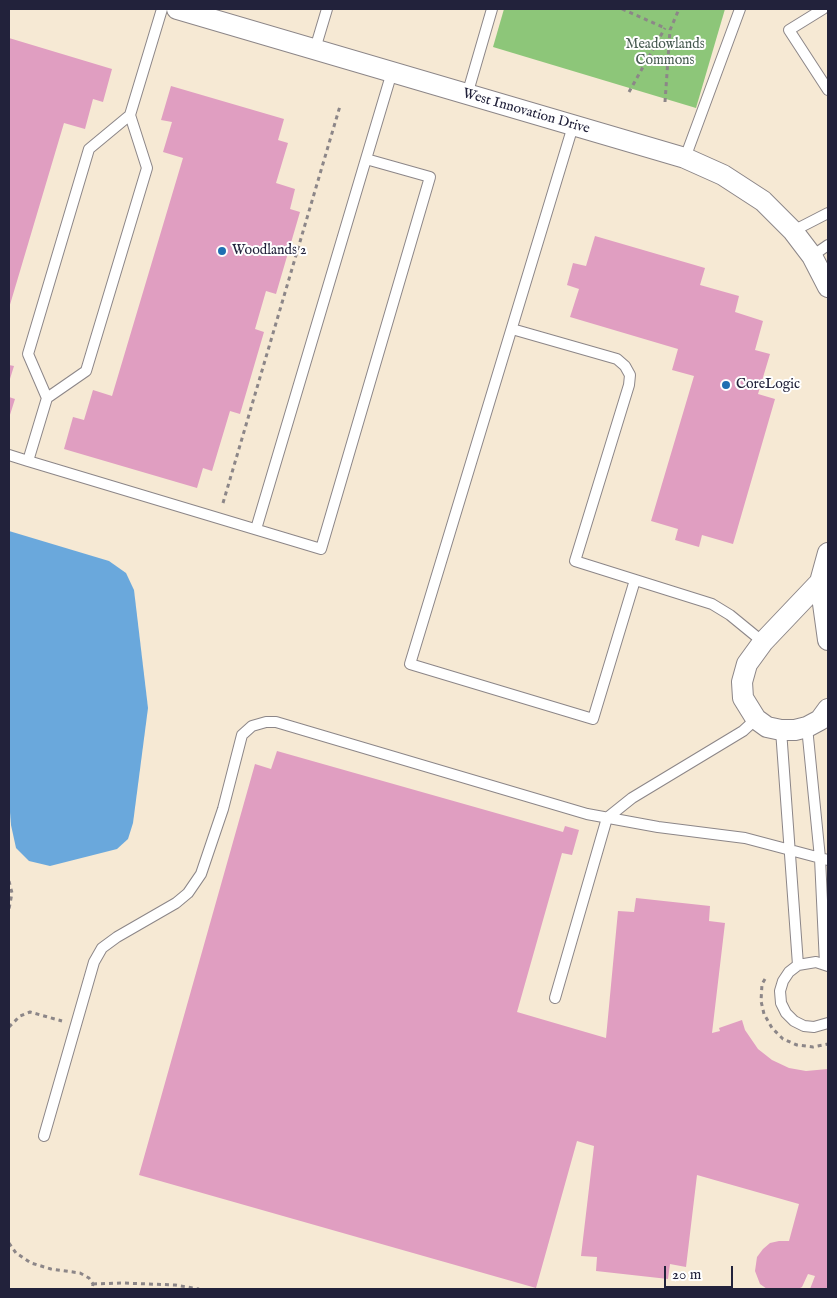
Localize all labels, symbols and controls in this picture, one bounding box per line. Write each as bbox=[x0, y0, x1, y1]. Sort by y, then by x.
park label: Meadowlands Commons bbox=[625, 37, 705, 70]
street label: West Innovation Drive bbox=[460, 86, 592, 138]
place label: Woodlands 2 bbox=[232, 243, 307, 259]
marker: Woodlands 2 bbox=[216, 245, 228, 257]
place label: CoreLogic bbox=[736, 377, 800, 393]
marker: CoreLogic bbox=[720, 379, 732, 391]
scale bar bbox=[667, 1256, 736, 1288]
text: 20 m bbox=[672, 1265, 701, 1284]

